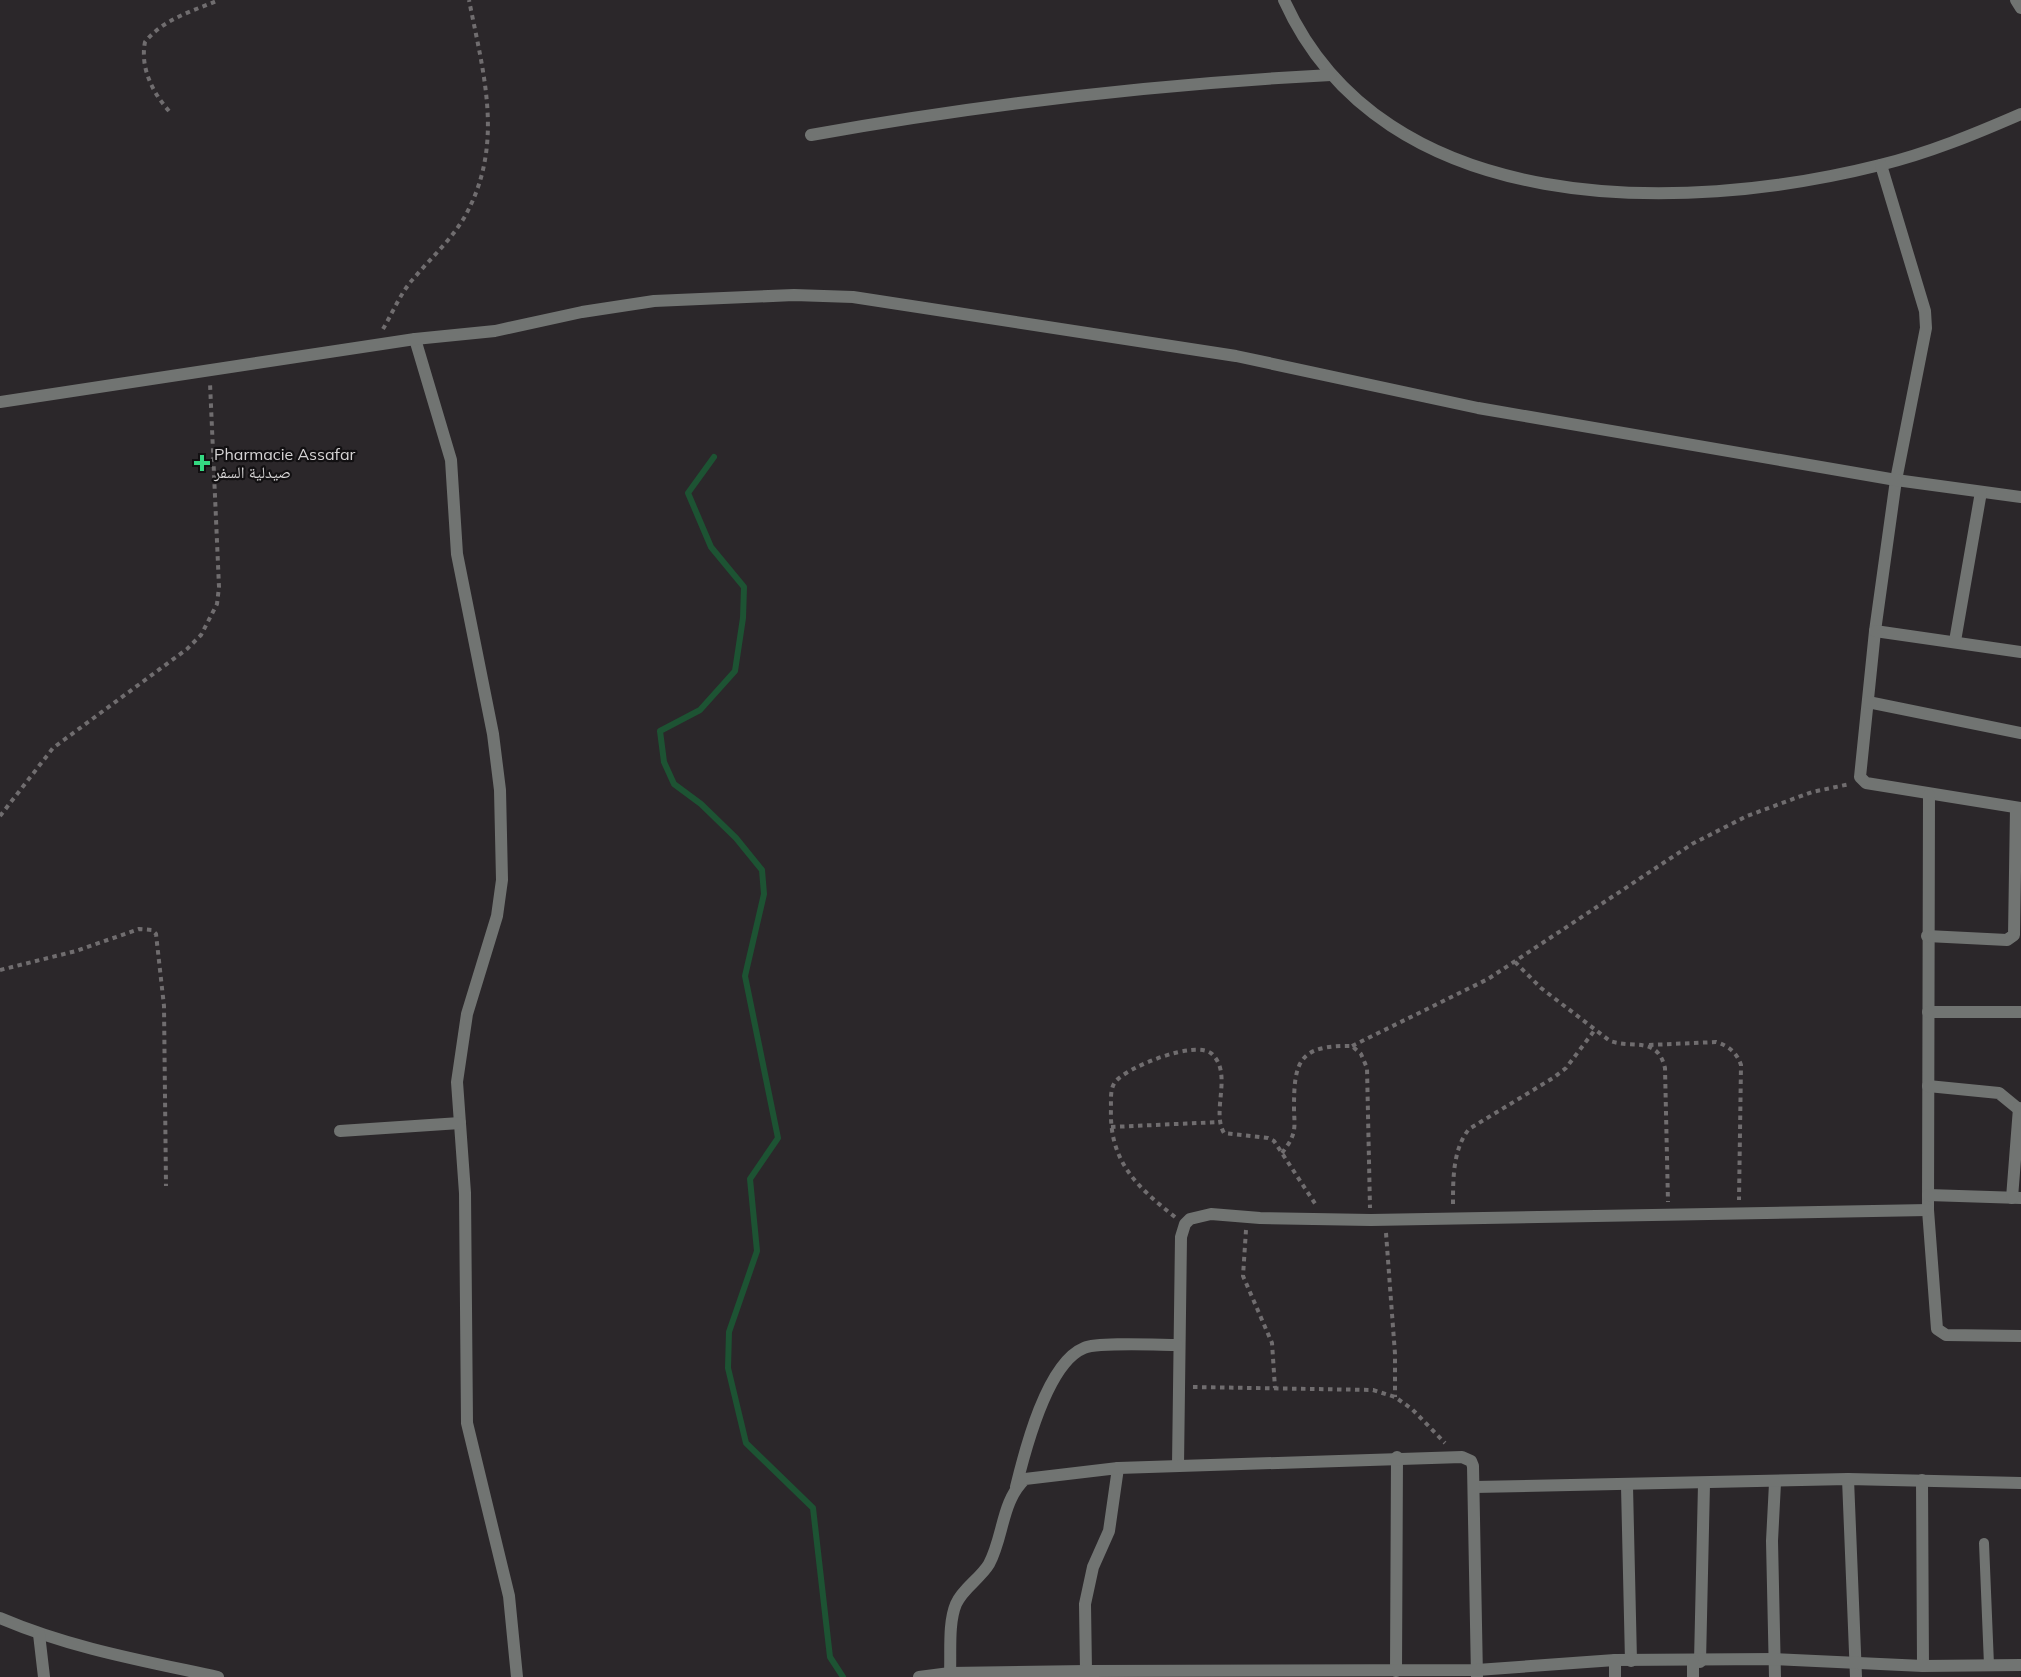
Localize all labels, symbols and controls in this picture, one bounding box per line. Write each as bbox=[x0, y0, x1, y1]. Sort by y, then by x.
place label: Pharmacie Assafar صيدلية السفر bbox=[213, 444, 356, 482]
marker: Pharmacie Assafar صيدلية السفر bbox=[195, 456, 209, 470]

